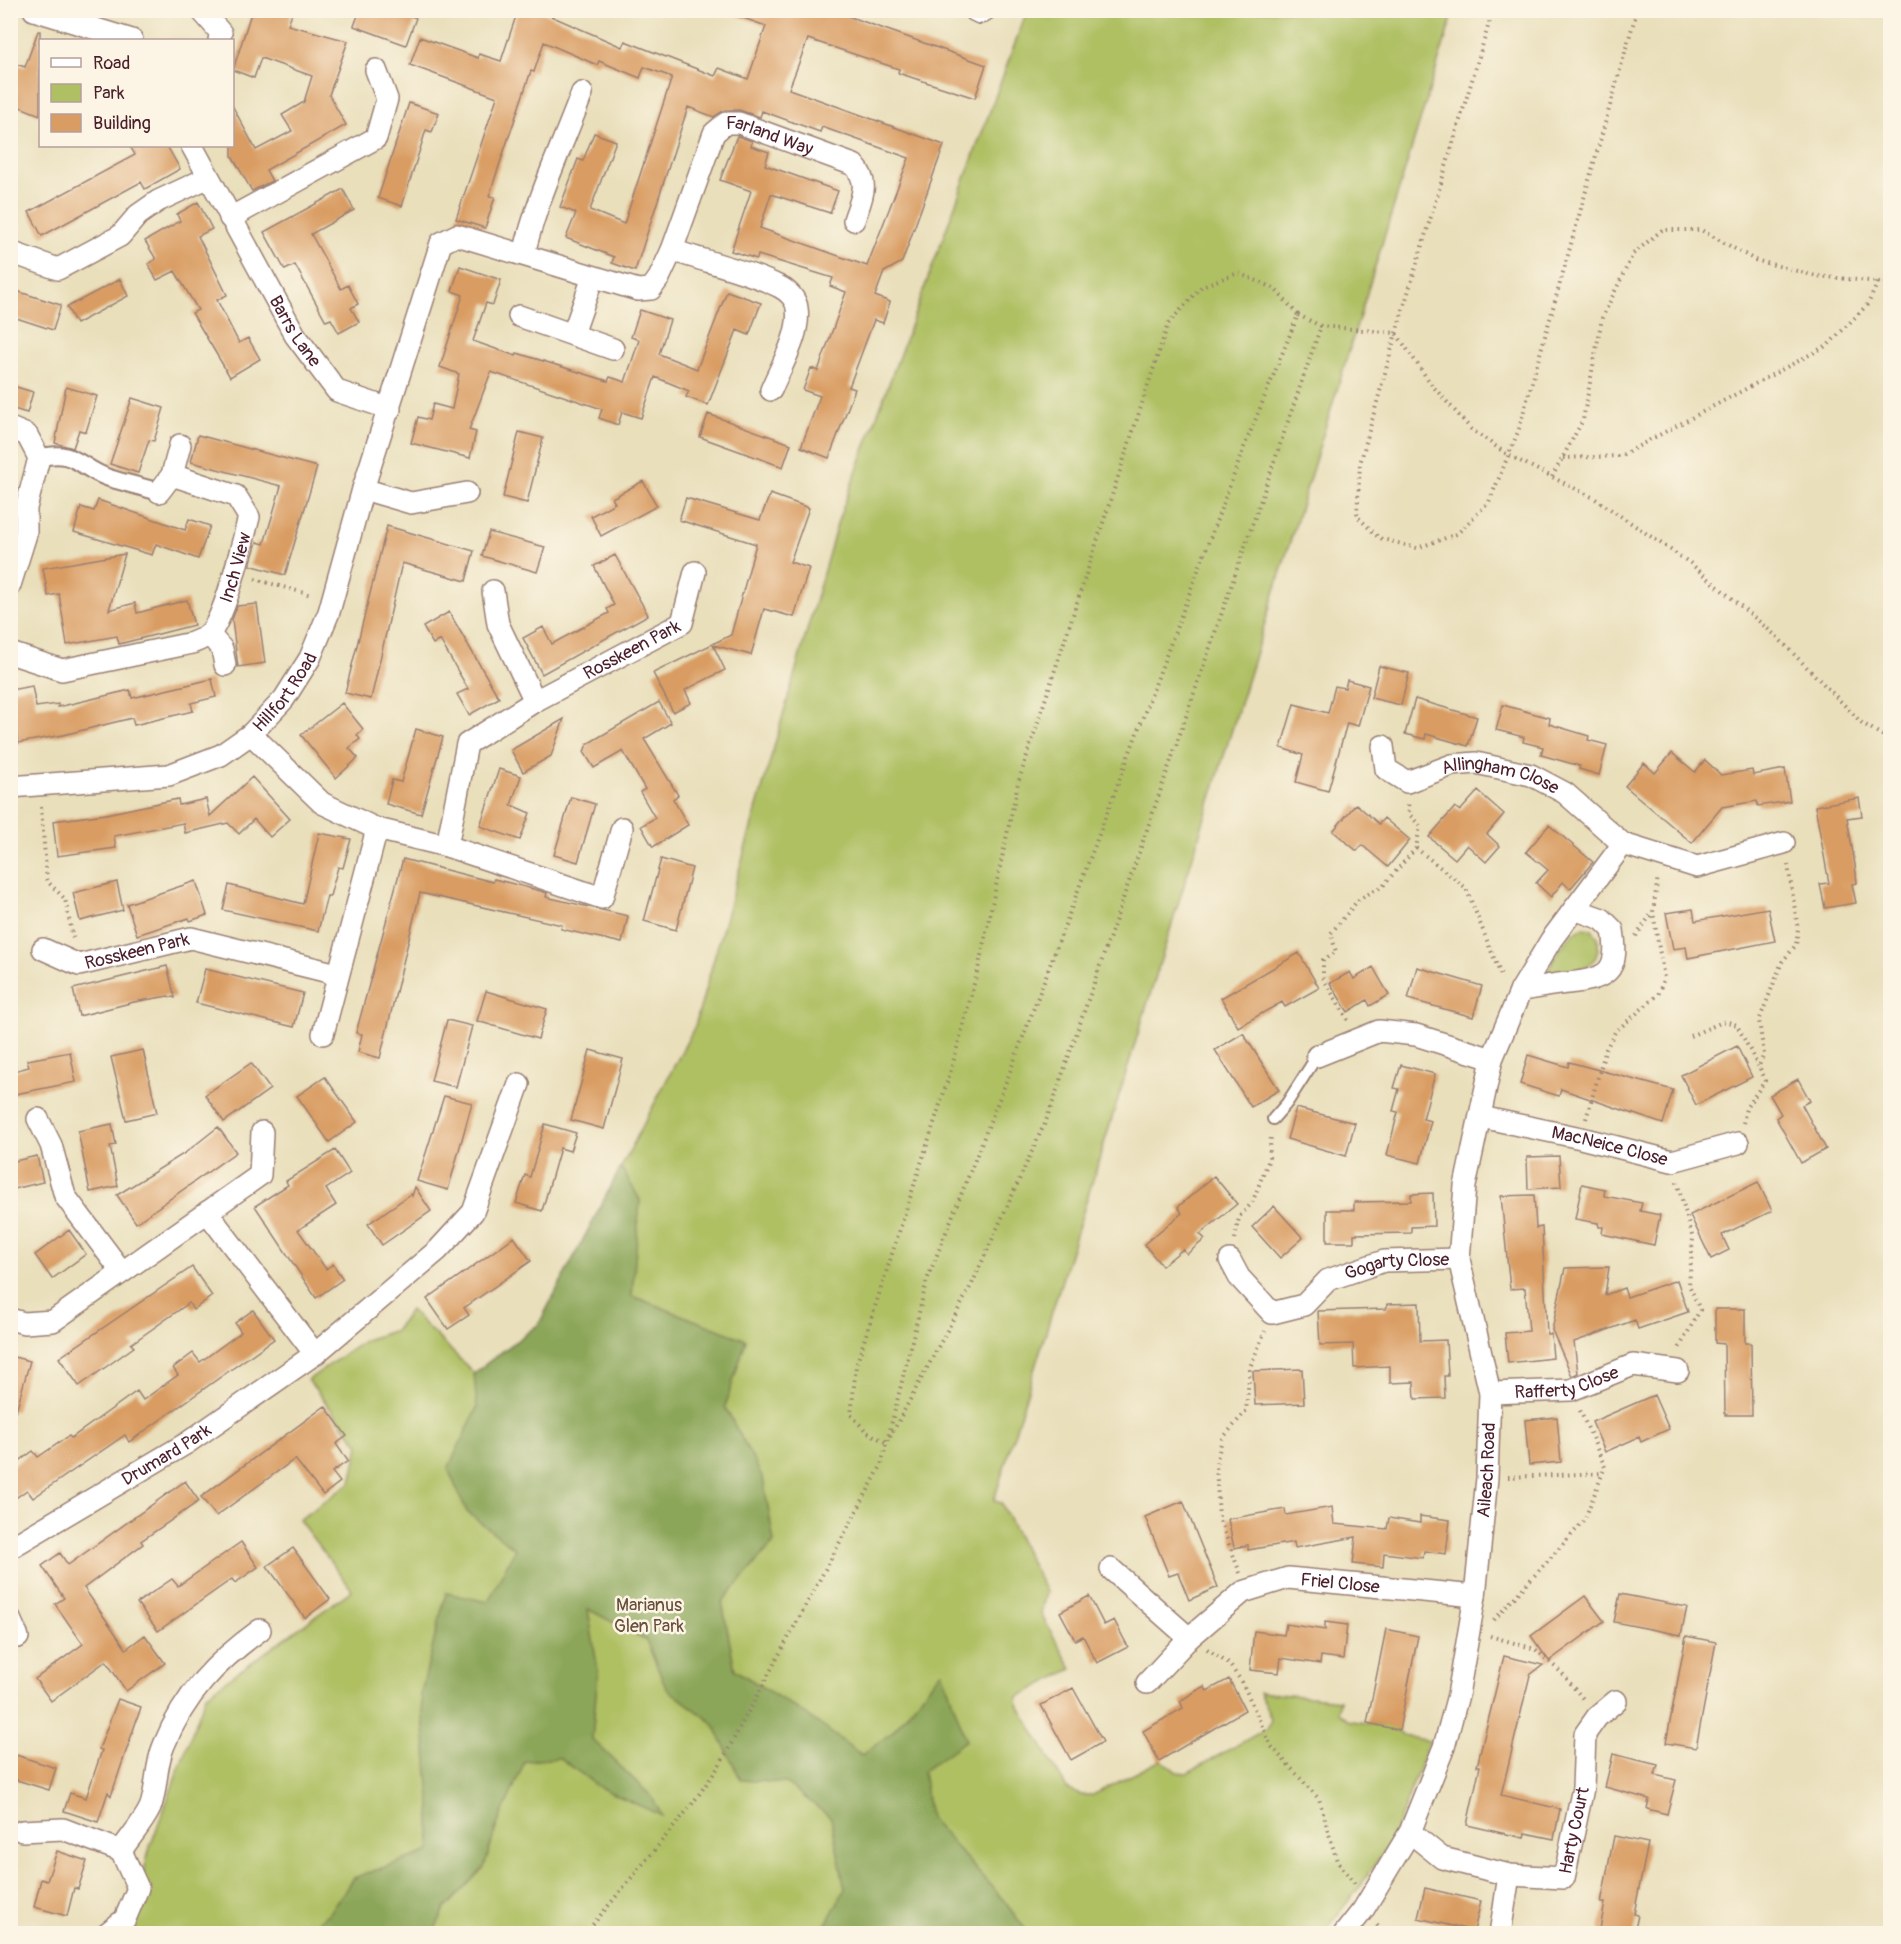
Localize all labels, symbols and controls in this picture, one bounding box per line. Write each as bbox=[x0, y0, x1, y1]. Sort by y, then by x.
legend bbox=[39, 39, 234, 147]
text: Road bbox=[93, 52, 130, 75]
text: Park bbox=[93, 82, 125, 105]
text: Building bbox=[93, 112, 151, 135]
street label: Farland Way bbox=[726, 112, 816, 161]
street label: Barrs Lane bbox=[264, 292, 326, 372]
street label: Inch View bbox=[215, 530, 257, 606]
street label: Rosskeen Park bbox=[580, 615, 685, 685]
street label: Hillfort Road bbox=[248, 650, 323, 737]
street label: Allingham Close bbox=[1438, 752, 1563, 800]
street label: Rosskeen Park bbox=[82, 928, 192, 975]
street label: MacNeice Close bbox=[1550, 1121, 1670, 1172]
street label: Gogarty Close bbox=[1342, 1248, 1450, 1286]
street label: Rafferty Close bbox=[1514, 1361, 1622, 1404]
street label: Drumard Park bbox=[117, 1418, 216, 1491]
street label: Aileach Road bbox=[1472, 1422, 1501, 1519]
street label: Friel Close bbox=[1299, 1568, 1381, 1599]
park label: Marianus Glen Park bbox=[614, 1594, 685, 1638]
street label: Harty Court bbox=[1554, 1784, 1595, 1876]

